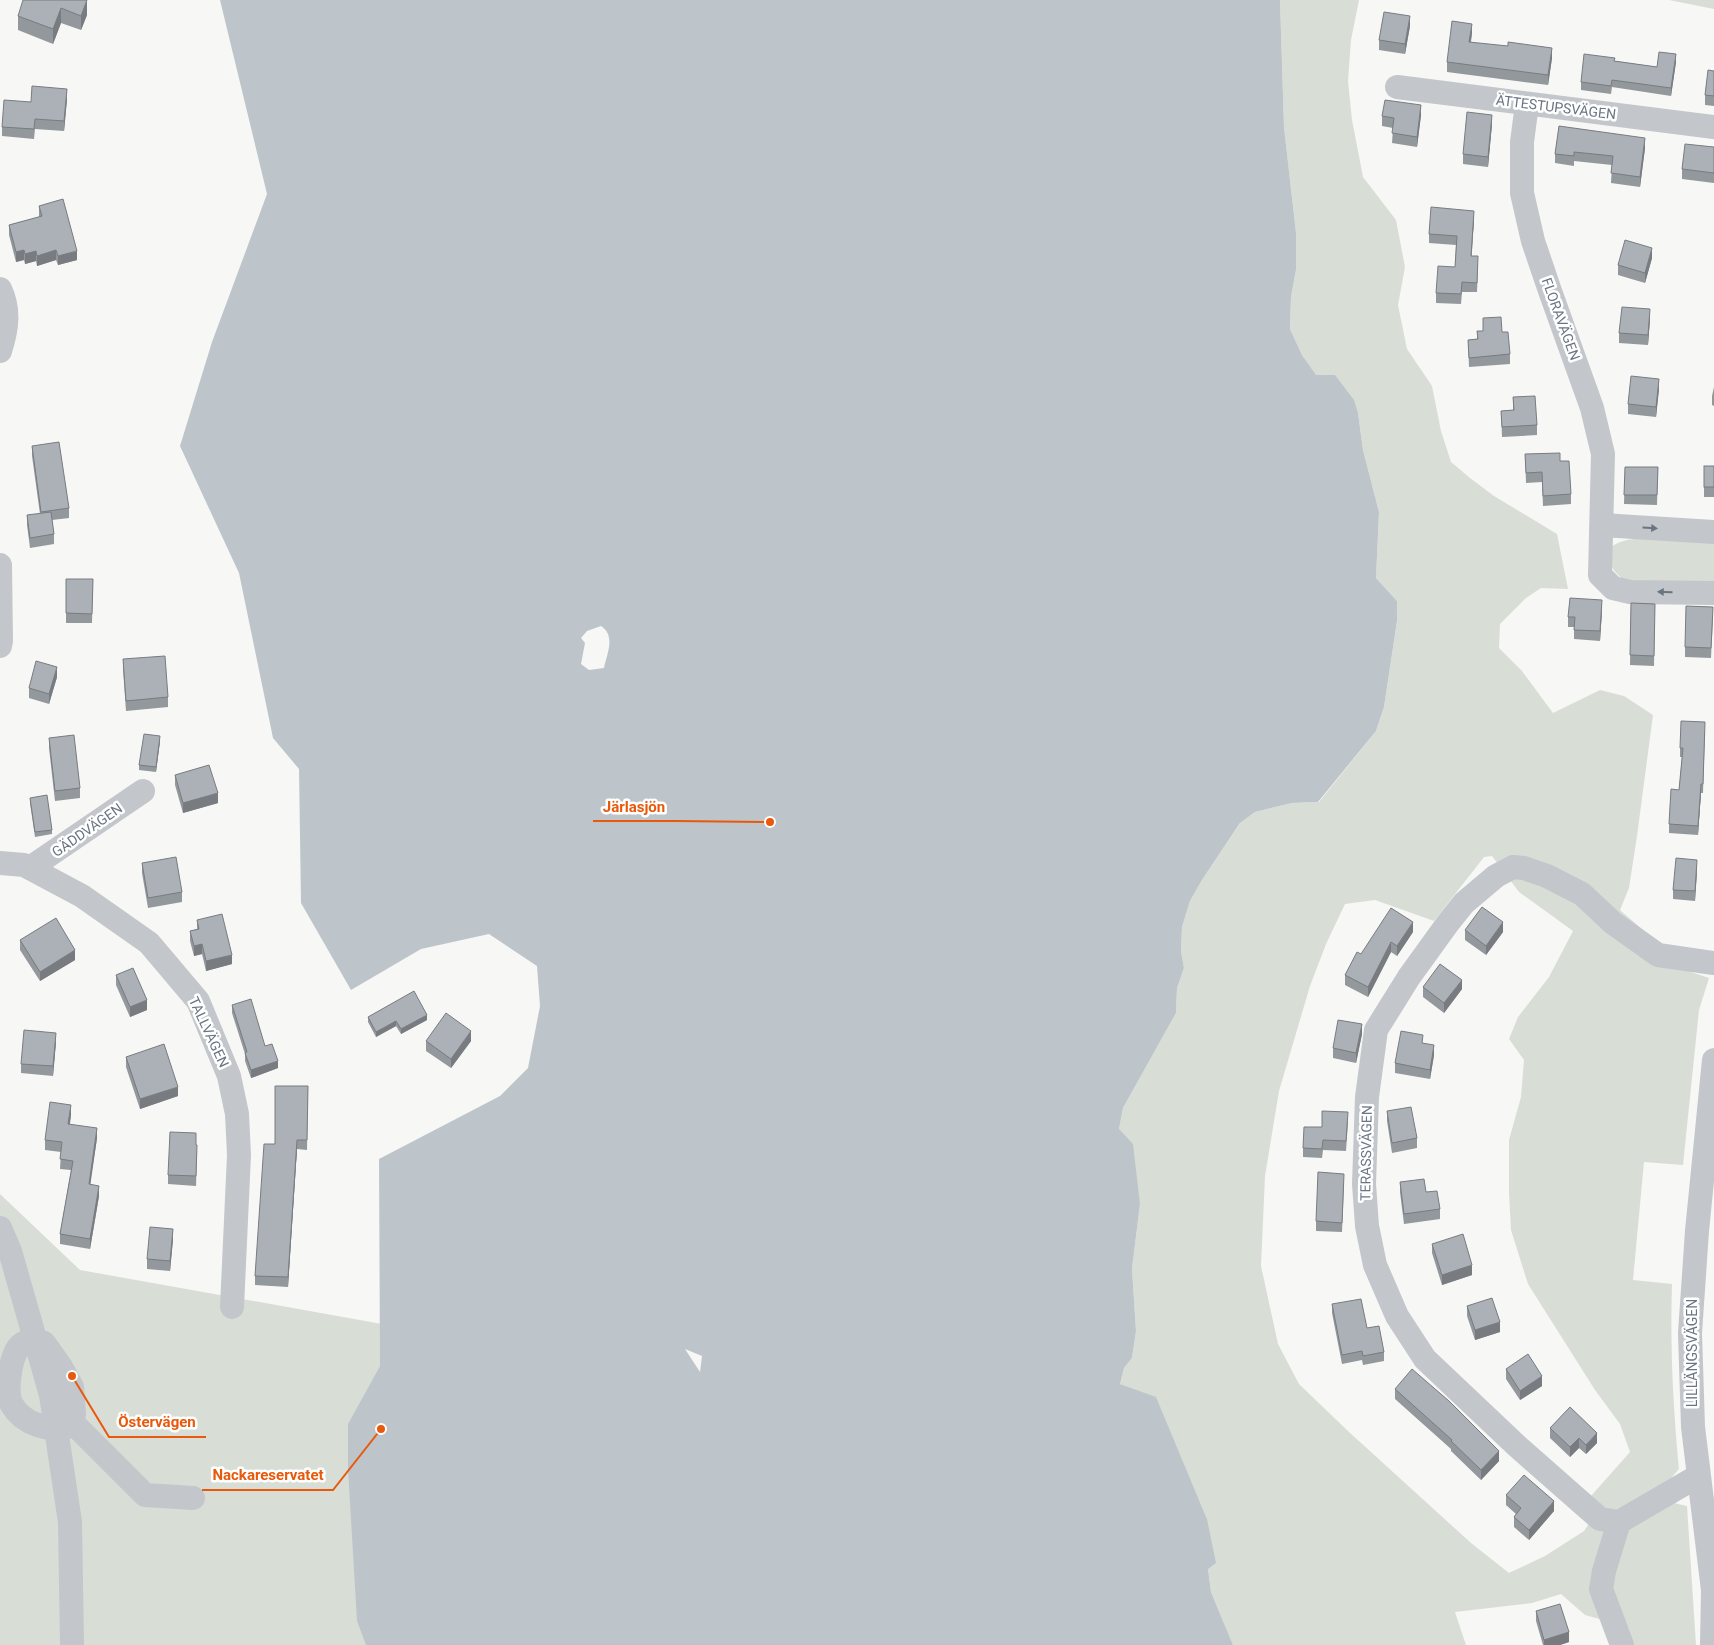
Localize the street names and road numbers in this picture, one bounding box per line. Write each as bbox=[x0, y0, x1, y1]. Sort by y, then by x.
street label: ÄTTESTUPSVÄGEN bbox=[1495, 92, 1617, 122]
street label: FLORAVÄGEN bbox=[1539, 276, 1583, 362]
street label: GÄDDVÄGEN bbox=[49, 800, 125, 860]
street label: TALLVÄGEN bbox=[186, 994, 232, 1070]
street label: TERASSVÄGEN bbox=[1357, 1105, 1375, 1201]
street label: LILLÄNGSVÄGEN bbox=[1684, 1299, 1700, 1407]

